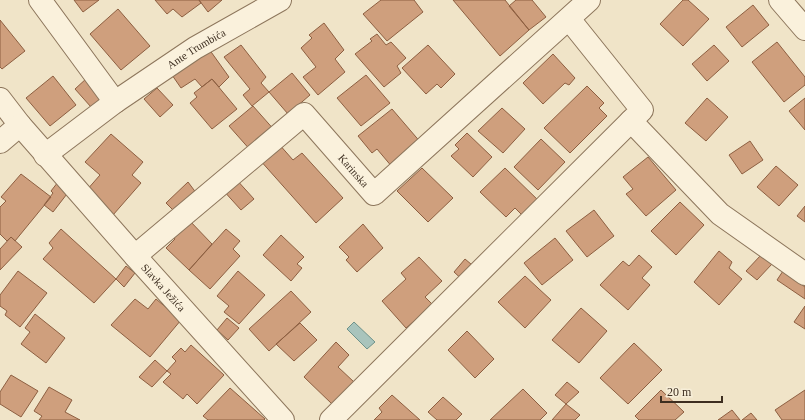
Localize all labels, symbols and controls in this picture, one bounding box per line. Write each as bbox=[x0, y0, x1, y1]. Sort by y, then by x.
street label: Ante Trumbića bbox=[165, 26, 228, 71]
street label: Karinska bbox=[336, 152, 371, 190]
street label: Slavka Ježića bbox=[139, 261, 188, 314]
scale bar bbox=[661, 378, 722, 404]
text: 20 m bbox=[667, 385, 692, 399]

